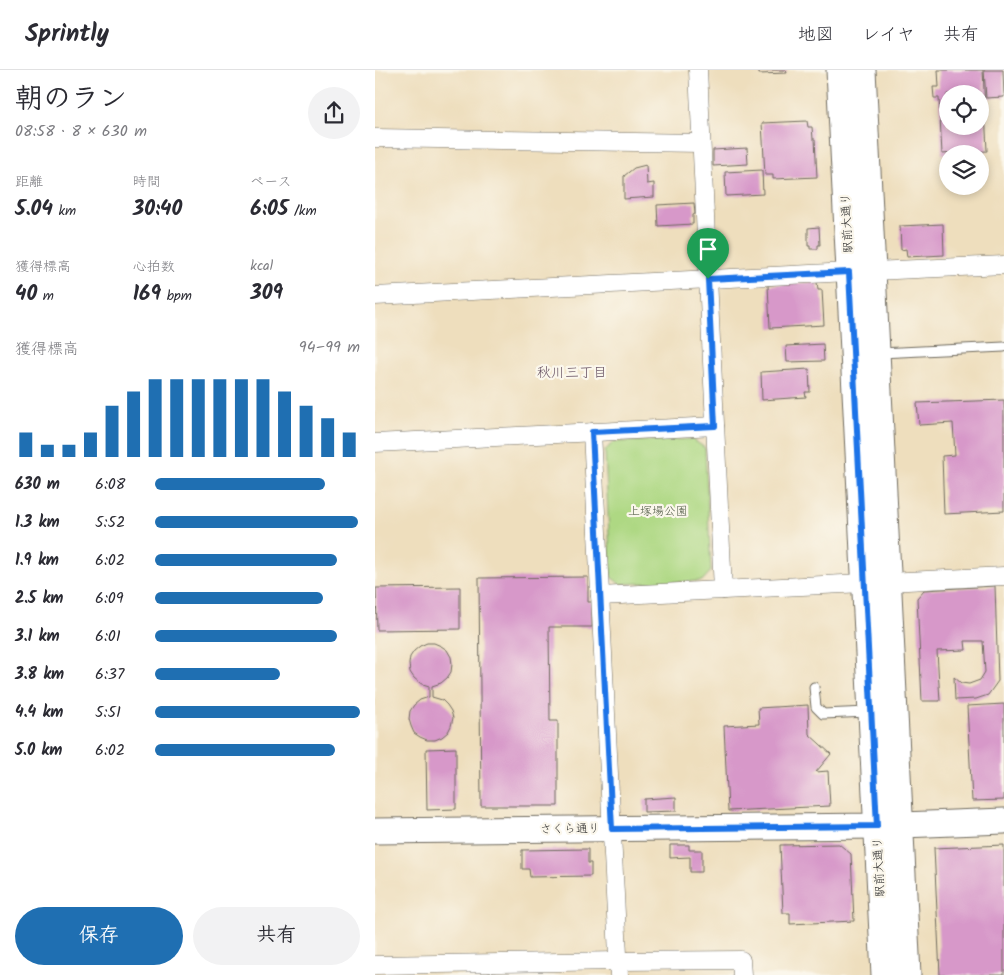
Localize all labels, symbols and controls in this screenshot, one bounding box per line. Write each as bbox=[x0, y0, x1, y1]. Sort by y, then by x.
text: Sprintly bbox=[25, 15, 109, 54]
text: 地図 bbox=[798, 21, 834, 50]
text: レイヤ bbox=[862, 21, 915, 50]
text: 共有 bbox=[943, 21, 979, 50]
text: 朝のラン bbox=[15, 77, 127, 122]
map controls bbox=[939, 85, 989, 195]
button: locate bbox=[939, 85, 989, 135]
button: share bbox=[308, 87, 360, 139]
text: 08:58 · 8 × 630 m bbox=[15, 119, 147, 144]
button: layers bbox=[939, 145, 989, 195]
text: 距離 bbox=[15, 171, 43, 193]
text: 時間 bbox=[133, 171, 161, 193]
text: ペース bbox=[250, 171, 292, 193]
text: 5.04 bbox=[15, 193, 53, 226]
text: 30:40 bbox=[133, 193, 182, 226]
text: 6:05 bbox=[250, 193, 288, 226]
street label: 駅前大通り bbox=[836, 193, 858, 253]
text: km bbox=[53, 200, 76, 222]
text: /km bbox=[288, 200, 317, 222]
pin bbox=[687, 228, 729, 279]
icon: arrive bbox=[694, 235, 722, 263]
text: kcal bbox=[250, 255, 273, 277]
text: 獲得標高 bbox=[15, 256, 71, 278]
text: 心拍数 bbox=[133, 256, 175, 278]
text: 309 bbox=[250, 277, 283, 310]
text: 40 bbox=[15, 278, 37, 311]
text: 169 bbox=[133, 278, 161, 311]
text: m bbox=[37, 285, 54, 307]
text: bpm bbox=[161, 285, 192, 307]
text: 94–99 m bbox=[299, 335, 360, 360]
text: 獲得標高 bbox=[15, 337, 79, 362]
district label: 秋川三丁目 bbox=[537, 362, 607, 384]
text: 630 m bbox=[15, 472, 60, 497]
text: 6:08 bbox=[95, 472, 125, 497]
park label: 上塚場公園 bbox=[628, 502, 688, 521]
text: 1.3 km bbox=[15, 510, 60, 535]
text: 5:52 bbox=[95, 510, 125, 535]
text: 1.9 km bbox=[15, 548, 59, 573]
text: 6:02 bbox=[95, 548, 125, 573]
text: 2.5 km bbox=[15, 586, 63, 611]
text: 6:09 bbox=[95, 586, 124, 611]
text: 3.1 km bbox=[15, 624, 60, 649]
text: 6:01 bbox=[95, 624, 121, 649]
text: 3.8 km bbox=[15, 662, 64, 687]
text: 6:37 bbox=[95, 662, 124, 687]
text: 4.4 km bbox=[15, 700, 63, 725]
text: 5:51 bbox=[95, 700, 121, 725]
text: 5.0 km bbox=[15, 738, 62, 763]
text: 6:02 bbox=[95, 738, 125, 763]
street label: さくら通り bbox=[540, 819, 600, 839]
street label: 駅前大通り bbox=[868, 837, 890, 897]
button: 保存 bbox=[15, 907, 183, 965]
button: 共有 bbox=[193, 907, 360, 965]

